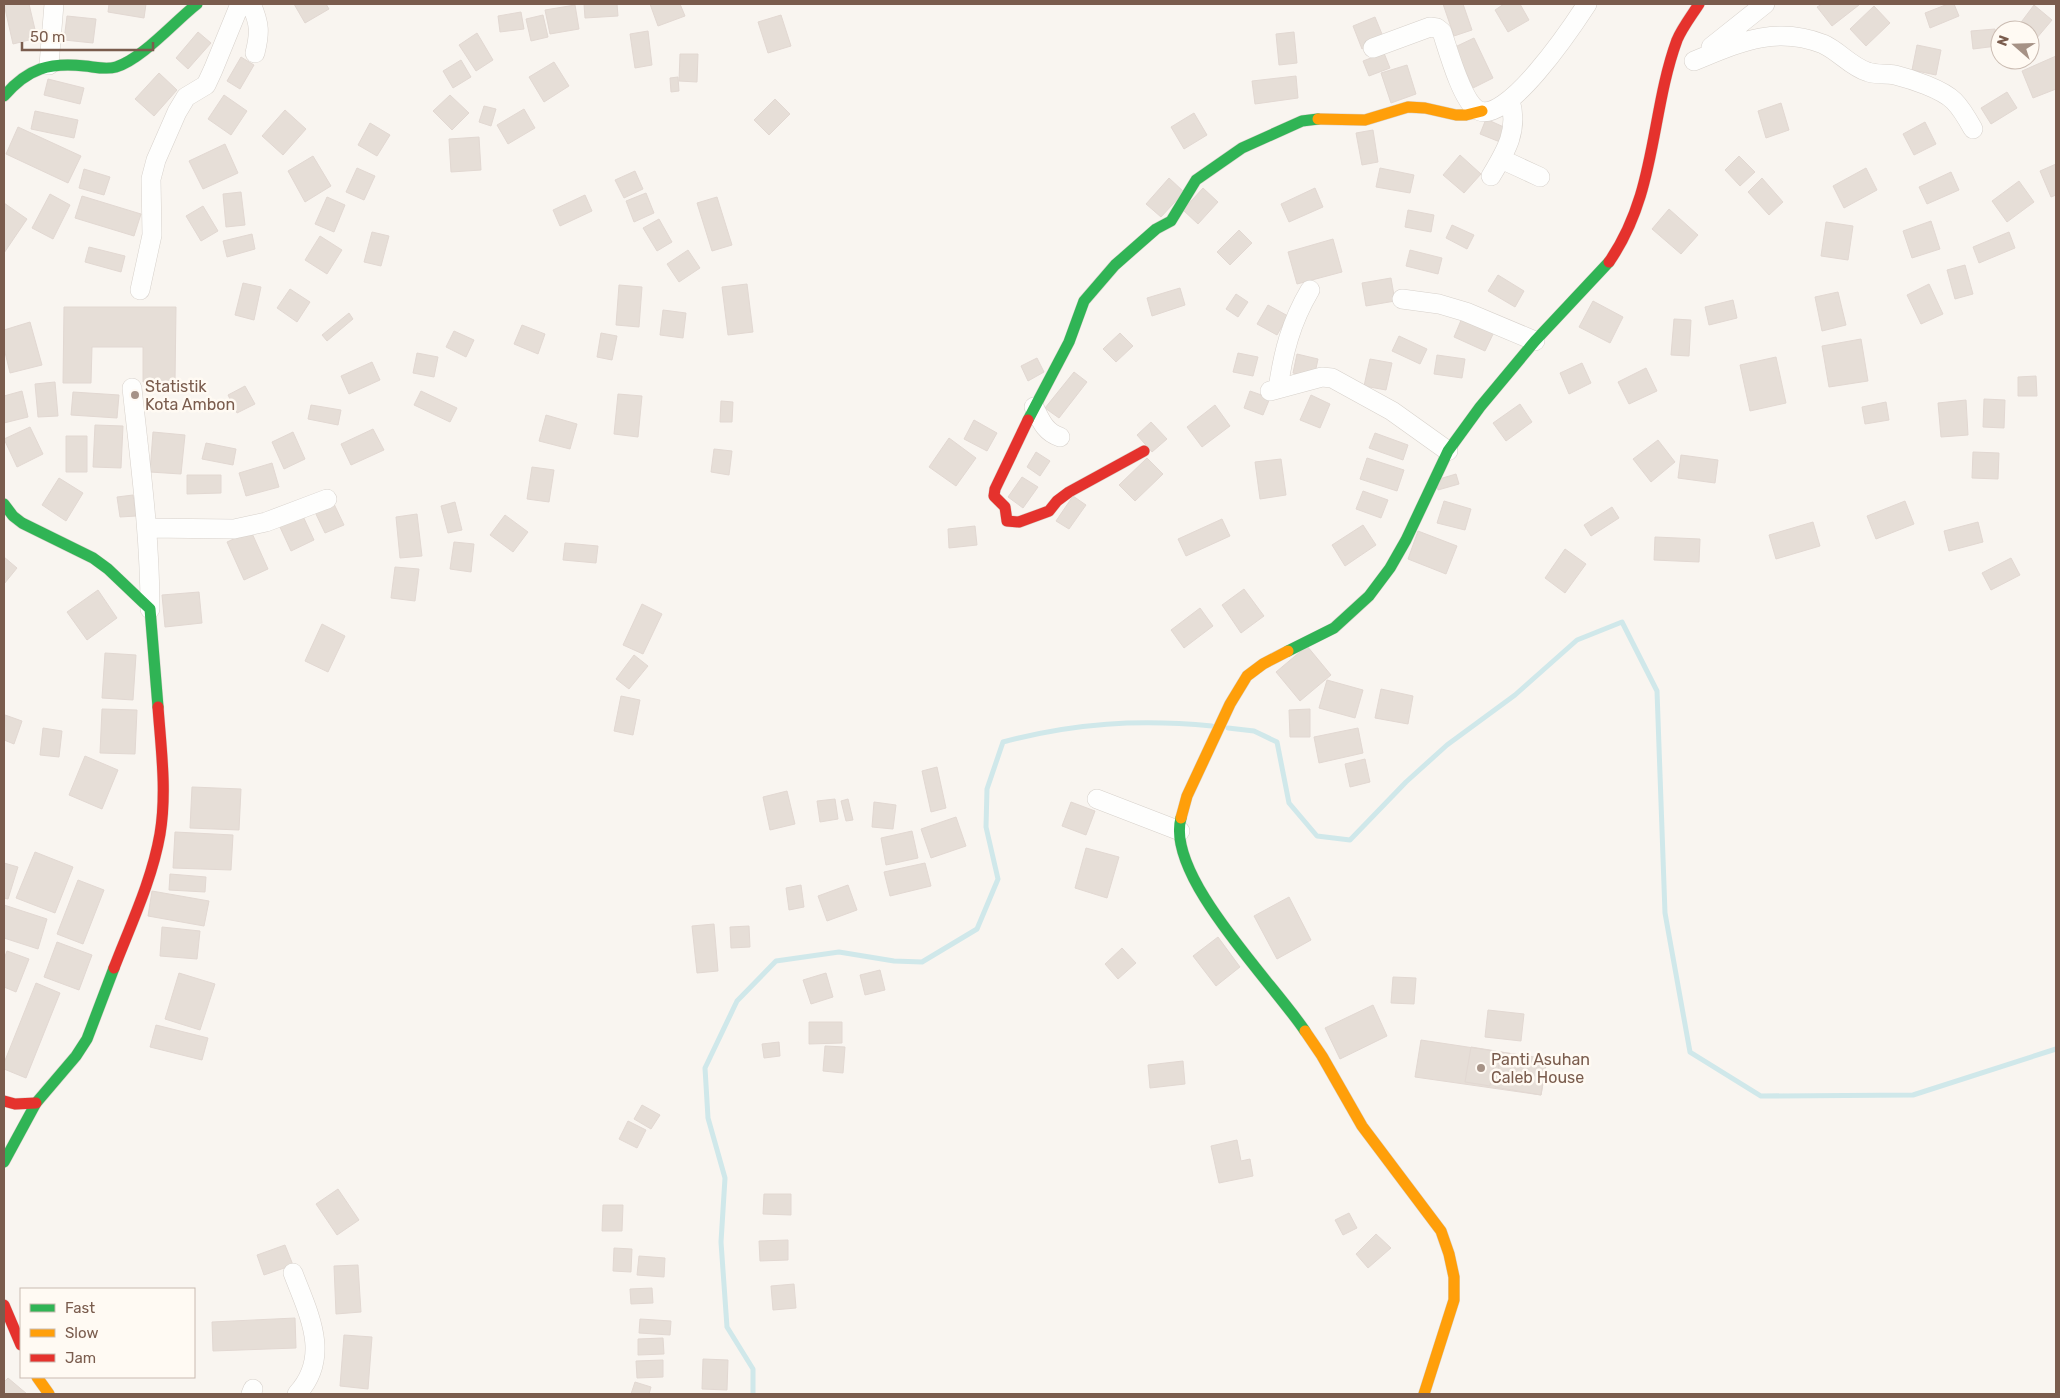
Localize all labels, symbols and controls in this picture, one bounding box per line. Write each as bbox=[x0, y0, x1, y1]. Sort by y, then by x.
scale bar bbox=[22, 20, 154, 52]
north arrow bbox=[1990, 20, 2040, 70]
text: 50 m bbox=[30, 28, 65, 46]
text: N bbox=[1994, 33, 2013, 48]
place label: Statistik Kota Ambon bbox=[145, 377, 235, 414]
marker: Statistik Kota Ambon bbox=[129, 389, 141, 401]
place label: Panti Asuhan Caleb House bbox=[1491, 1050, 1590, 1087]
marker: Panti Asuhan Caleb House bbox=[1475, 1062, 1487, 1074]
legend bbox=[20, 1288, 195, 1378]
text: Fast bbox=[65, 1299, 95, 1317]
text: Slow bbox=[65, 1324, 98, 1342]
text: Jam bbox=[65, 1349, 96, 1367]

